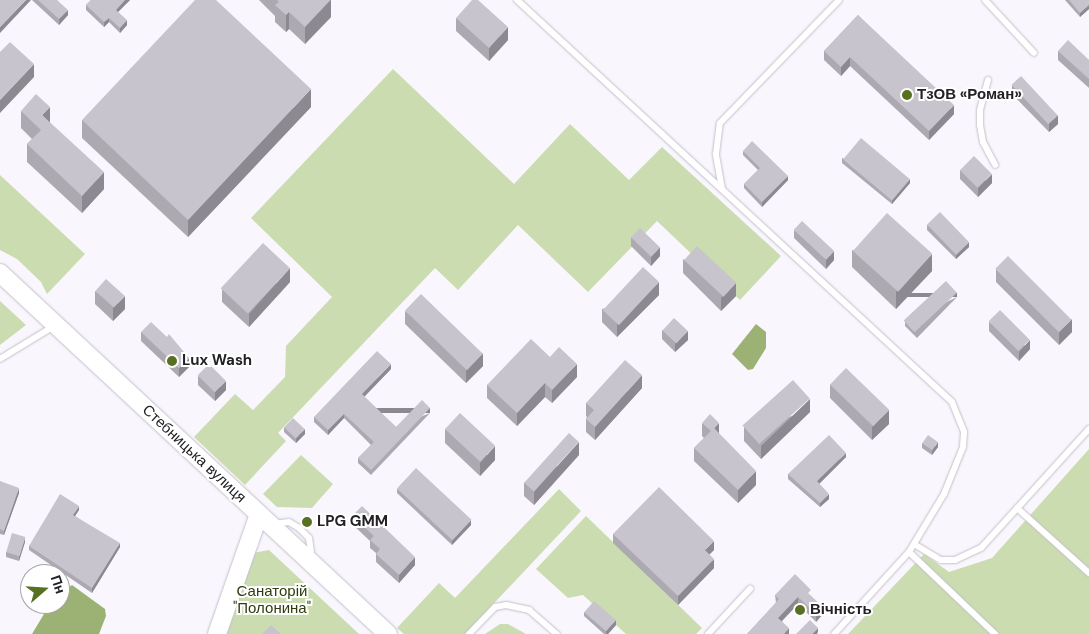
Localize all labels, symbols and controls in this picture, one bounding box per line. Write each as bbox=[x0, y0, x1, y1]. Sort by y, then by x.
place label: ТзОВ «Роман» bbox=[917, 86, 1022, 104]
marker: ТзОВ «Роман» bbox=[901, 89, 913, 101]
place label: Lux Wash bbox=[182, 352, 252, 370]
marker: Lux Wash bbox=[166, 355, 178, 367]
street label: Стебницька вулиця bbox=[138, 401, 250, 507]
place label: LPG GMM bbox=[317, 513, 388, 531]
marker: LPG GMM bbox=[301, 516, 313, 528]
north arrow bbox=[20, 564, 70, 614]
text: Пн bbox=[47, 573, 70, 596]
park label: Санаторій "Полонина" bbox=[233, 582, 311, 617]
place label: Вічність bbox=[810, 601, 872, 619]
marker: Вічність bbox=[794, 604, 806, 616]

